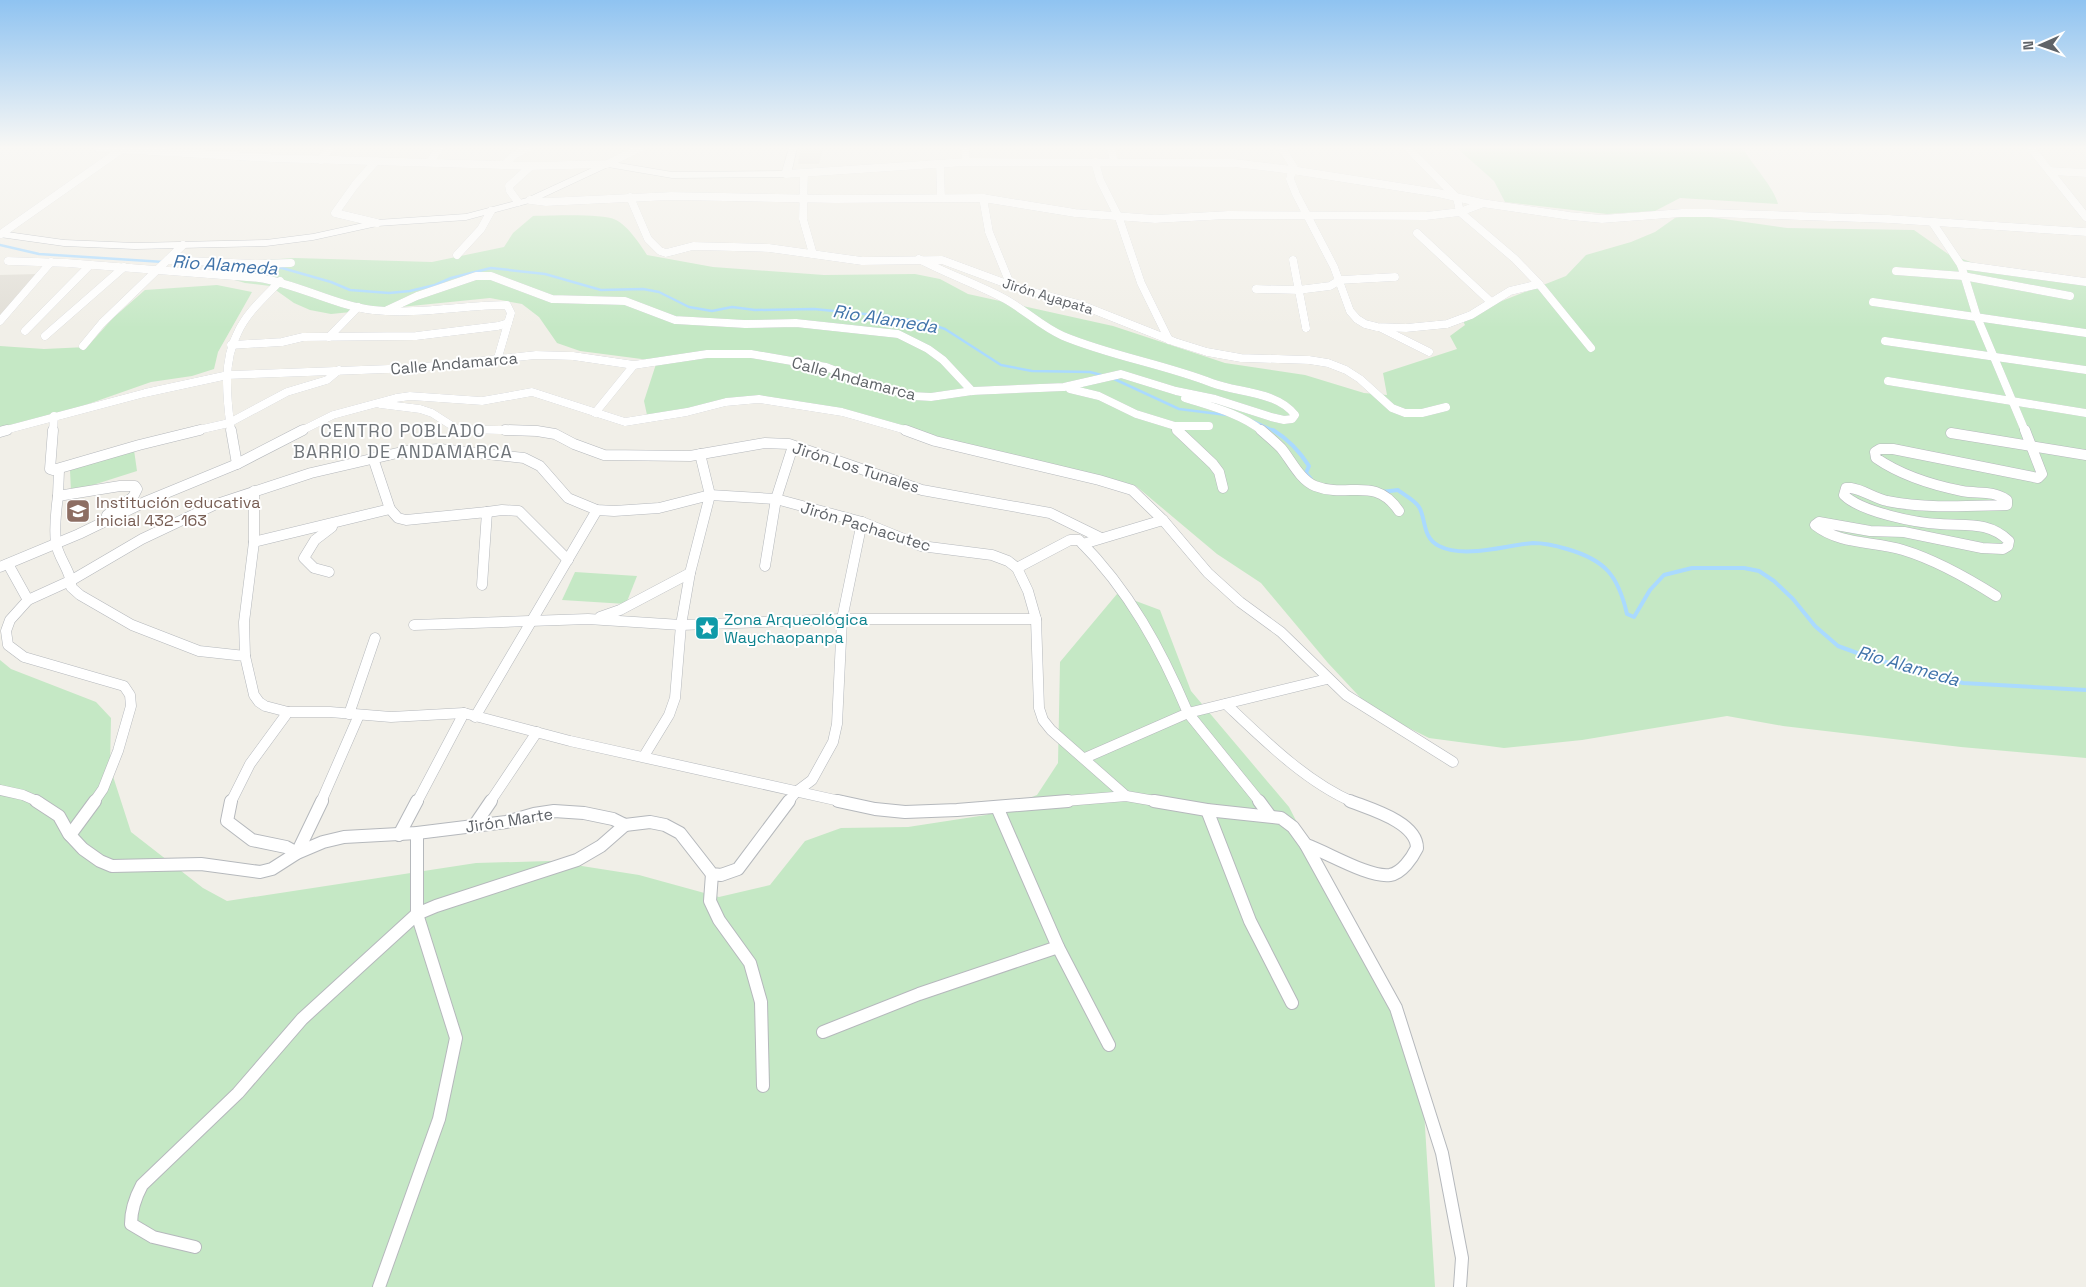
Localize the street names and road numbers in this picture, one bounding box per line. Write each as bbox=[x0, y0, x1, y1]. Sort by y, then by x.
street label: Jirón Ayapata bbox=[1000, 274, 1096, 318]
street label: Calle Andamarca bbox=[390, 347, 518, 380]
street label: Calle Andamarca bbox=[790, 352, 918, 405]
street label: Jirón Los Tunales bbox=[790, 437, 922, 498]
street label: Jirón Pachacutec bbox=[798, 497, 934, 556]
street label: Jirón Marte bbox=[464, 803, 554, 838]

